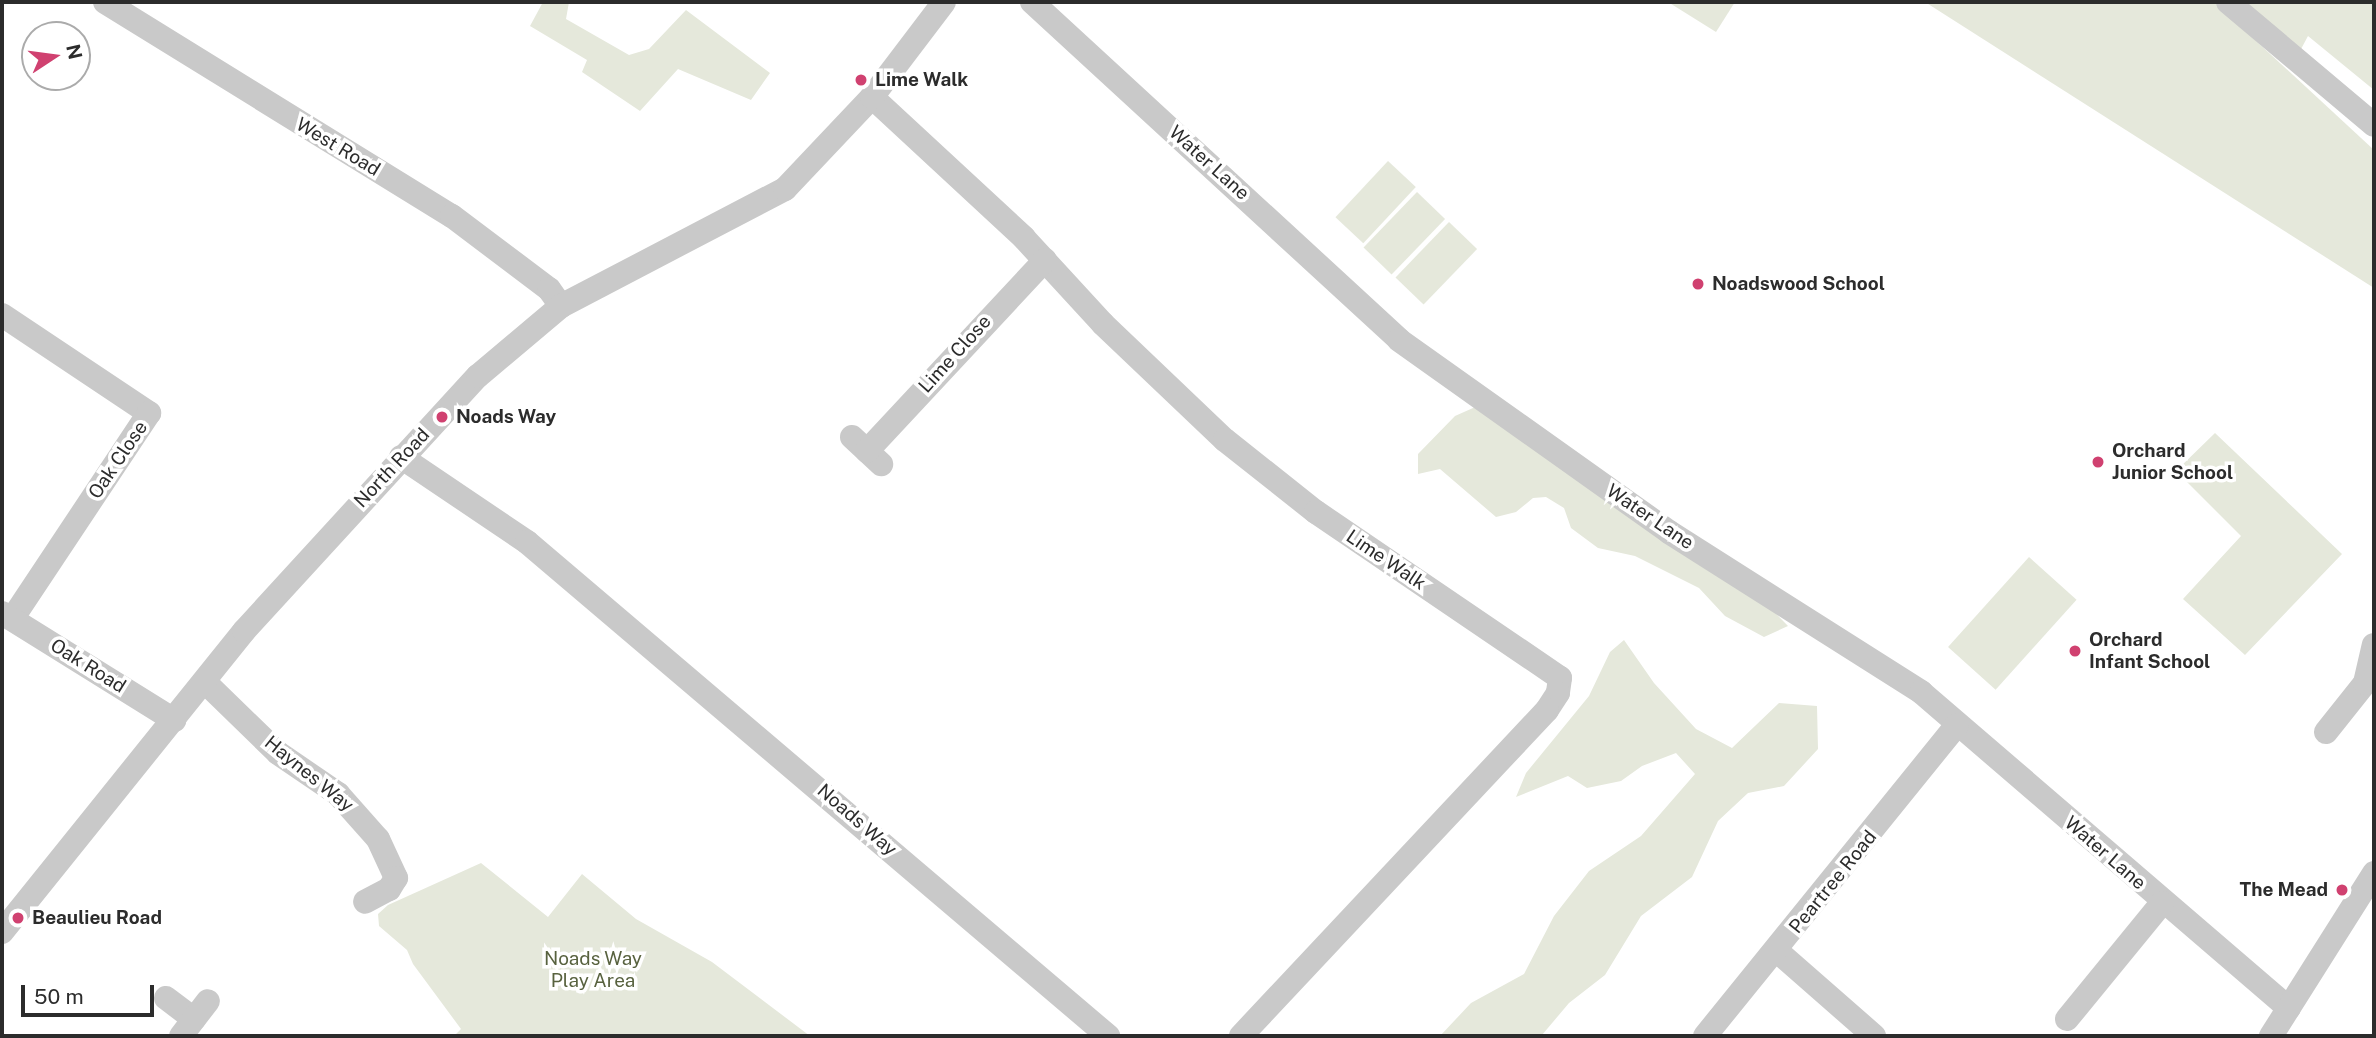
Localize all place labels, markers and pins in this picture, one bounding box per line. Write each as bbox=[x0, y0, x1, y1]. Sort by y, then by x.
place label: Lime Walk bbox=[875, 69, 969, 91]
marker: Lime Walk bbox=[853, 72, 869, 88]
place label: Noadswood School bbox=[1712, 273, 1885, 295]
marker: Noadswood School bbox=[1690, 276, 1706, 292]
place label: Noads Way bbox=[456, 406, 557, 428]
marker: Noads Way bbox=[434, 409, 450, 425]
place label: Orchard Junior School bbox=[2112, 440, 2233, 484]
marker: Orchard Junior School bbox=[2090, 454, 2106, 470]
place label: Orchard Infant School bbox=[2089, 629, 2210, 673]
marker: Orchard Infant School bbox=[2067, 643, 2083, 659]
place label: The Mead bbox=[2239, 879, 2328, 901]
marker: The Mead bbox=[2334, 882, 2350, 898]
place label: Beaulieu Road bbox=[32, 907, 162, 929]
marker: Beaulieu Road bbox=[10, 910, 26, 926]

